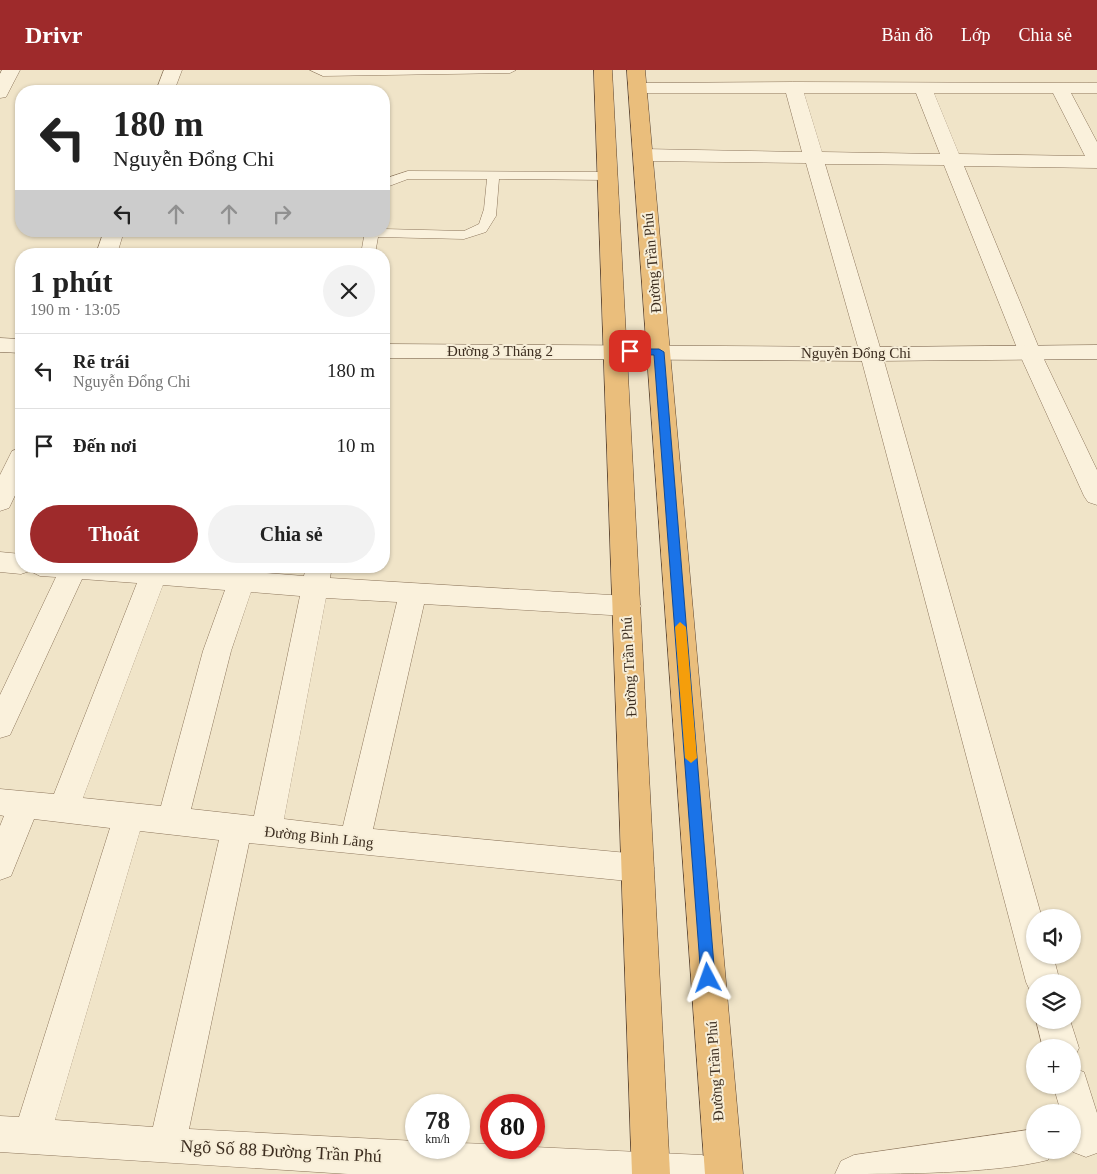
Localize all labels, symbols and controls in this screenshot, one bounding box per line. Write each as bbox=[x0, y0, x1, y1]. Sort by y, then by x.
text: Drivr bbox=[25, 22, 82, 48]
text: Bản đồ bbox=[881, 25, 933, 45]
text: Lớp bbox=[961, 25, 991, 45]
text: Chia sẻ bbox=[1019, 25, 1072, 45]
icon: left bbox=[30, 105, 95, 170]
text: 180 m bbox=[113, 105, 203, 144]
text: Nguyễn Đổng Chi bbox=[113, 146, 274, 171]
icon: left bbox=[109, 200, 137, 228]
icon: ahead bbox=[162, 200, 190, 228]
icon: ahead bbox=[215, 200, 243, 228]
icon: right bbox=[268, 200, 296, 228]
street label: Đường Trần Phú bbox=[640, 212, 664, 314]
text: 1 phút bbox=[30, 265, 113, 298]
button: close bbox=[323, 265, 375, 317]
text: 190 m · 13:05 bbox=[30, 301, 120, 318]
pin bbox=[609, 330, 651, 372]
icon: arrive bbox=[616, 337, 644, 365]
street label: Đường 3 Tháng 2 bbox=[447, 343, 553, 359]
street label: Nguyễn Đổng Chi bbox=[801, 345, 911, 361]
text: Rẽ trái bbox=[73, 351, 129, 372]
icon: left bbox=[30, 357, 58, 385]
text: 180 m bbox=[327, 360, 375, 381]
text: Nguyễn Đổng Chi bbox=[73, 373, 190, 390]
icon: arrive bbox=[30, 432, 58, 460]
text: Đến nơi bbox=[73, 435, 137, 456]
text: 10 m bbox=[336, 435, 375, 456]
button: Thoát bbox=[30, 505, 198, 563]
button: Chia sẻ bbox=[208, 505, 375, 563]
street label: Đường Trần Phú bbox=[618, 616, 640, 717]
street label: Đường Binh Lãng bbox=[264, 823, 375, 851]
map controls bbox=[1026, 909, 1081, 1159]
button: sound bbox=[1026, 909, 1081, 964]
position arrow bbox=[681, 951, 733, 1003]
button: layers bbox=[1026, 974, 1081, 1029]
street label: Đường Trần Phú bbox=[703, 1020, 726, 1122]
button: + bbox=[1026, 1039, 1081, 1094]
speed limit sign: 80 bbox=[480, 1094, 545, 1159]
button: − bbox=[1026, 1104, 1081, 1159]
text: 78 bbox=[425, 1107, 450, 1134]
text: km/h bbox=[425, 1132, 450, 1146]
street label: Ngõ Số 88 Đường Trần Phú bbox=[180, 1136, 382, 1166]

